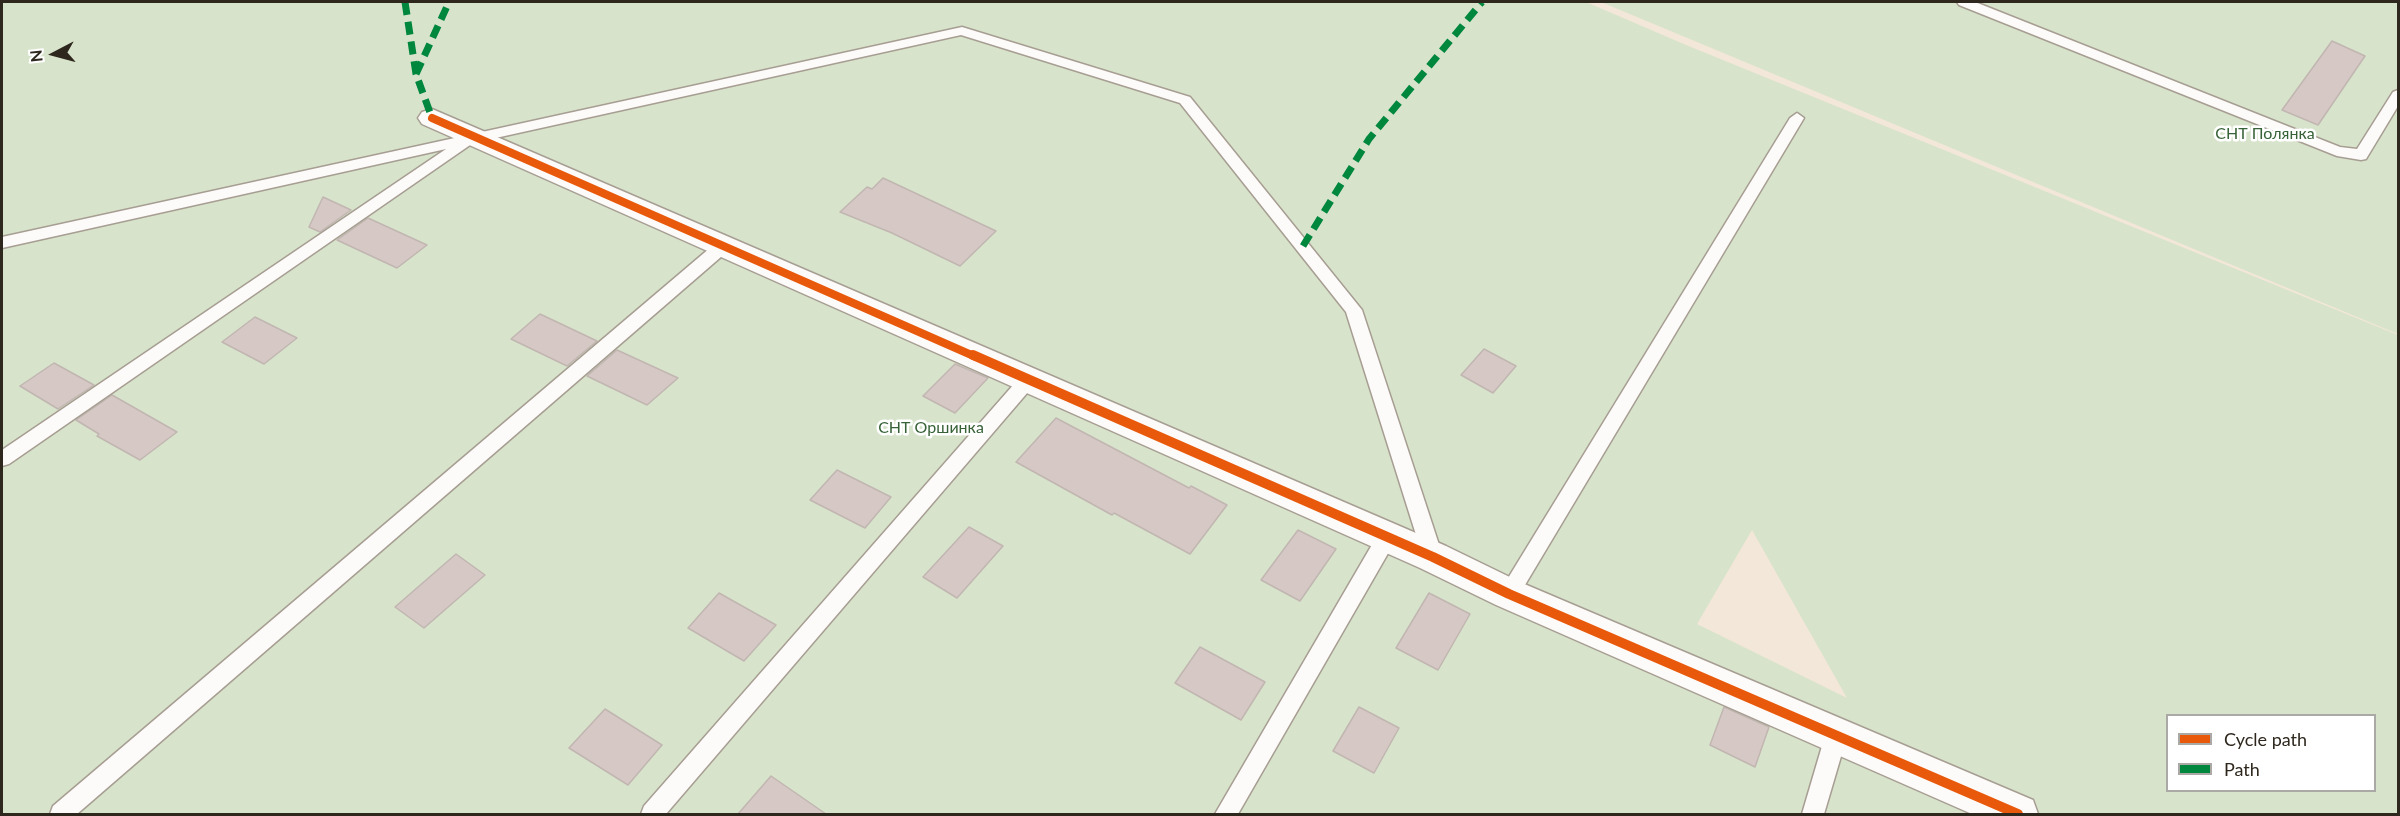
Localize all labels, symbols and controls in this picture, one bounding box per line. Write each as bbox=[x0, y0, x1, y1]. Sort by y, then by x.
north arrow bbox=[24, 24, 84, 84]
text: N bbox=[26, 49, 46, 63]
park label: СНТ Полянка bbox=[2215, 124, 2315, 144]
park label: СНТ Оршинка bbox=[878, 418, 984, 438]
legend bbox=[2166, 714, 2376, 792]
text: Cycle path bbox=[2224, 728, 2307, 750]
text: Path bbox=[2224, 758, 2260, 780]

